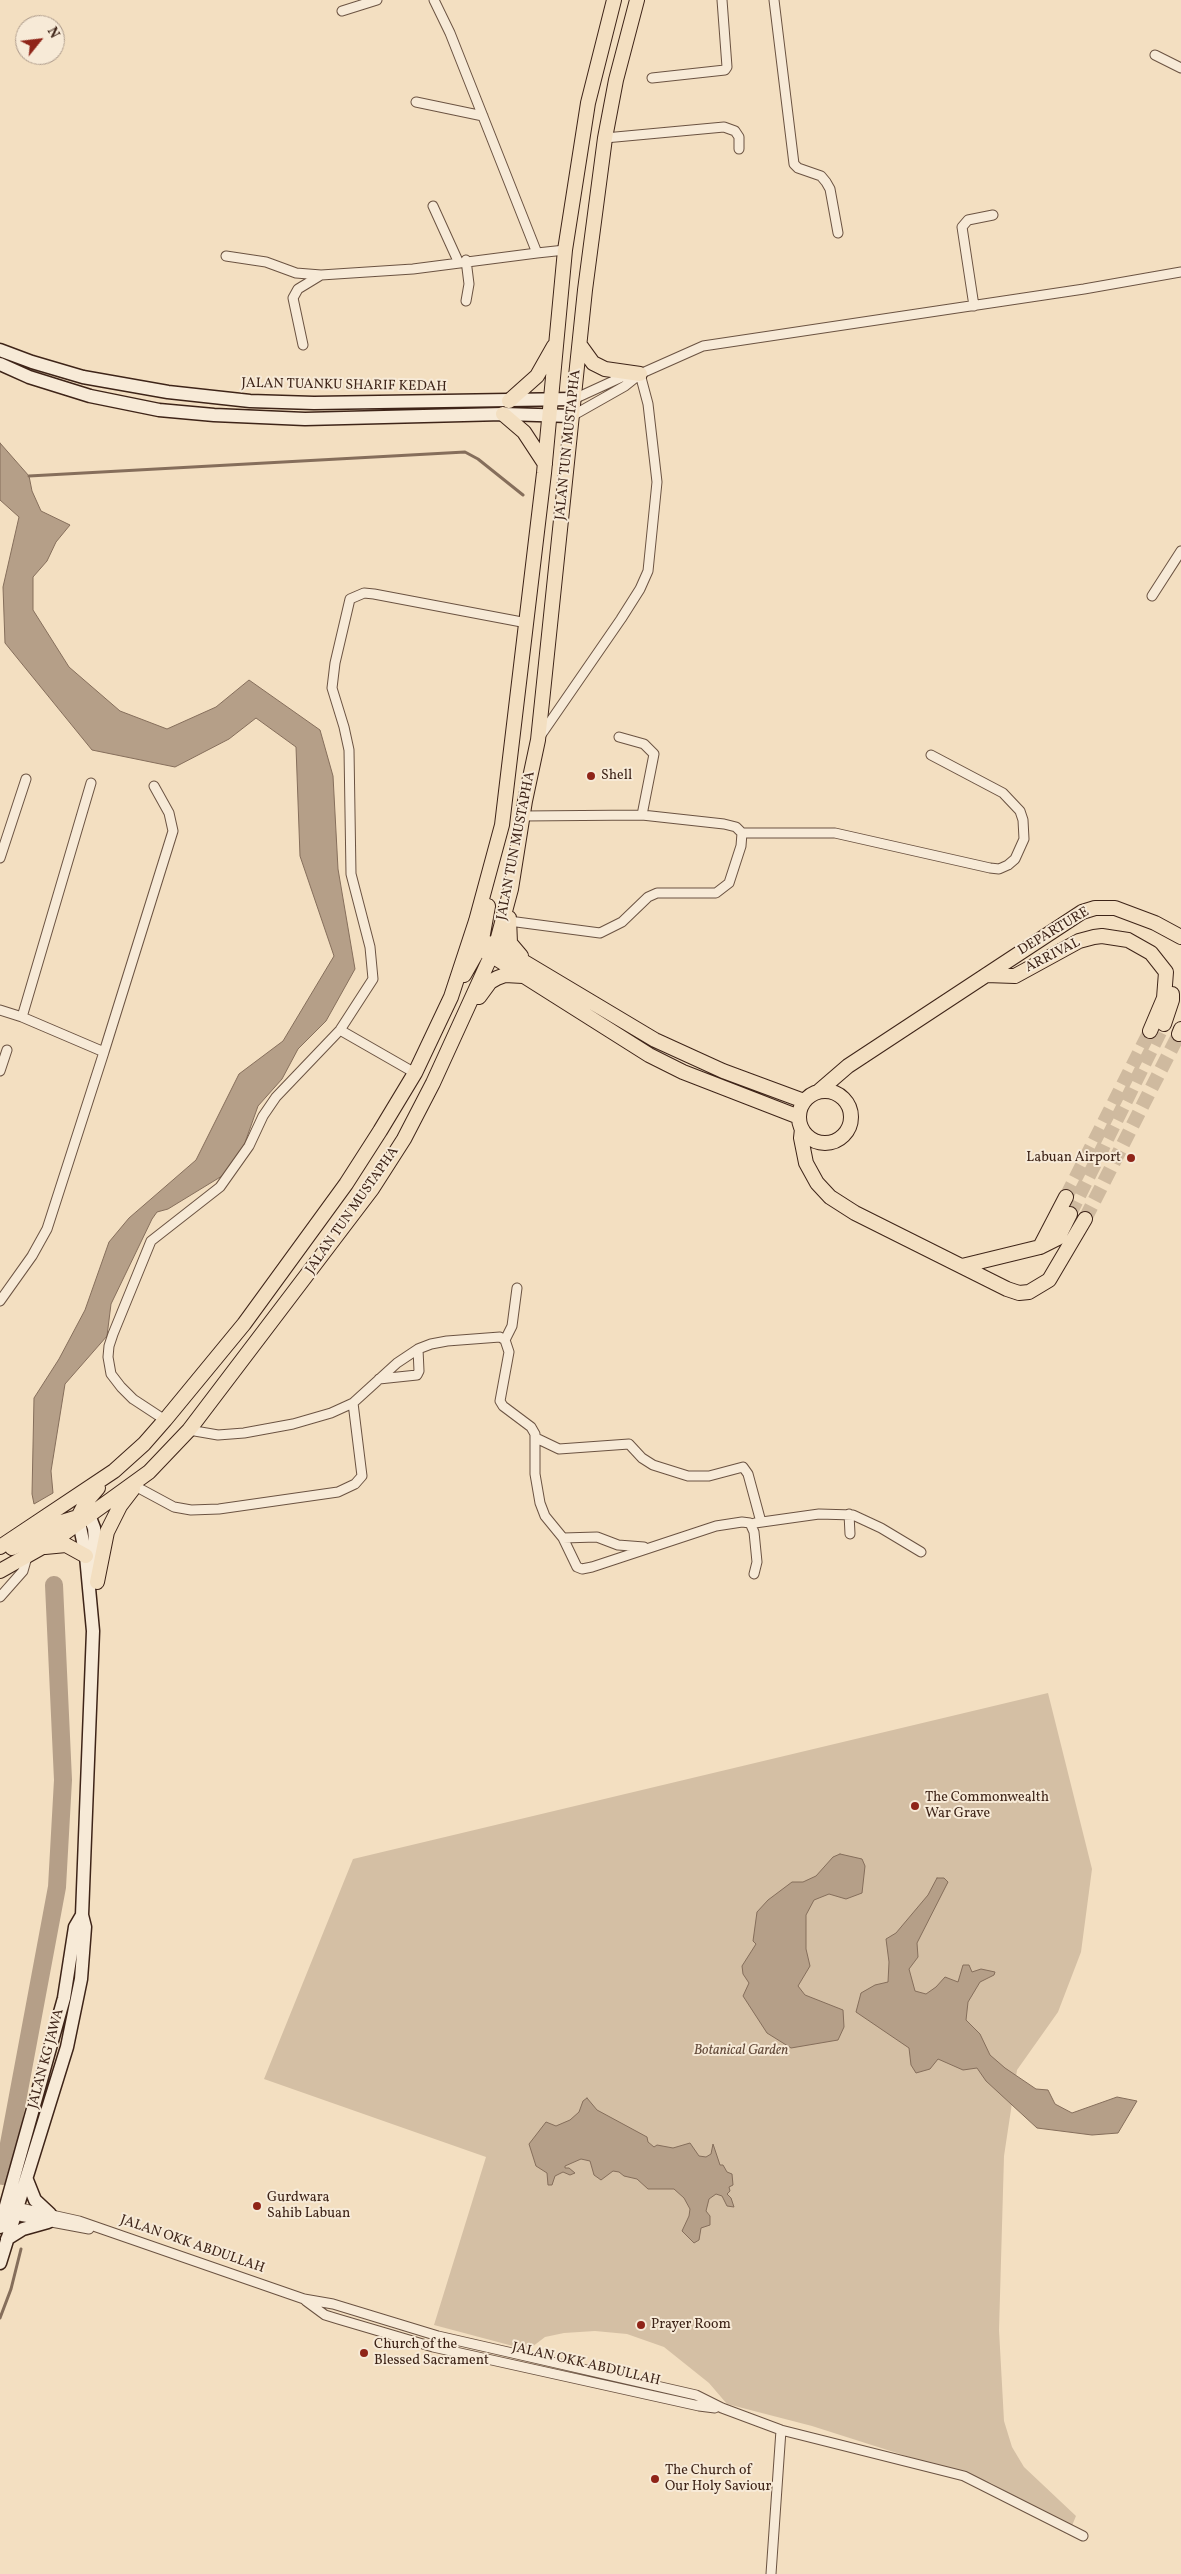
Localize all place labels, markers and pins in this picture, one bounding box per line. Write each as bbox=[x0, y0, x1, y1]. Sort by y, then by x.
place label: Shell bbox=[601, 768, 632, 784]
marker: Shell bbox=[585, 770, 597, 782]
place label: Labuan Airport bbox=[1026, 1150, 1121, 1166]
marker: Labuan Airport bbox=[1125, 1152, 1137, 1164]
place label: The Commonwealth War Grave bbox=[925, 1790, 1049, 1822]
marker: The Commonwealth War Grave bbox=[909, 1800, 921, 1812]
place label: Gurdwara Sahib Labuan bbox=[267, 2190, 350, 2222]
marker: Gurdwara Sahib Labuan bbox=[251, 2200, 263, 2212]
place label: Prayer Room bbox=[651, 2317, 731, 2333]
marker: Prayer Room bbox=[635, 2319, 647, 2331]
place label: Church of the Blessed Sacrament bbox=[374, 2337, 489, 2370]
marker: Church of the Blessed Sacrament bbox=[358, 2347, 370, 2359]
place label: The Church of Our Holy Saviour bbox=[665, 2463, 771, 2496]
marker: The Church of Our Holy Saviour bbox=[649, 2473, 661, 2485]

